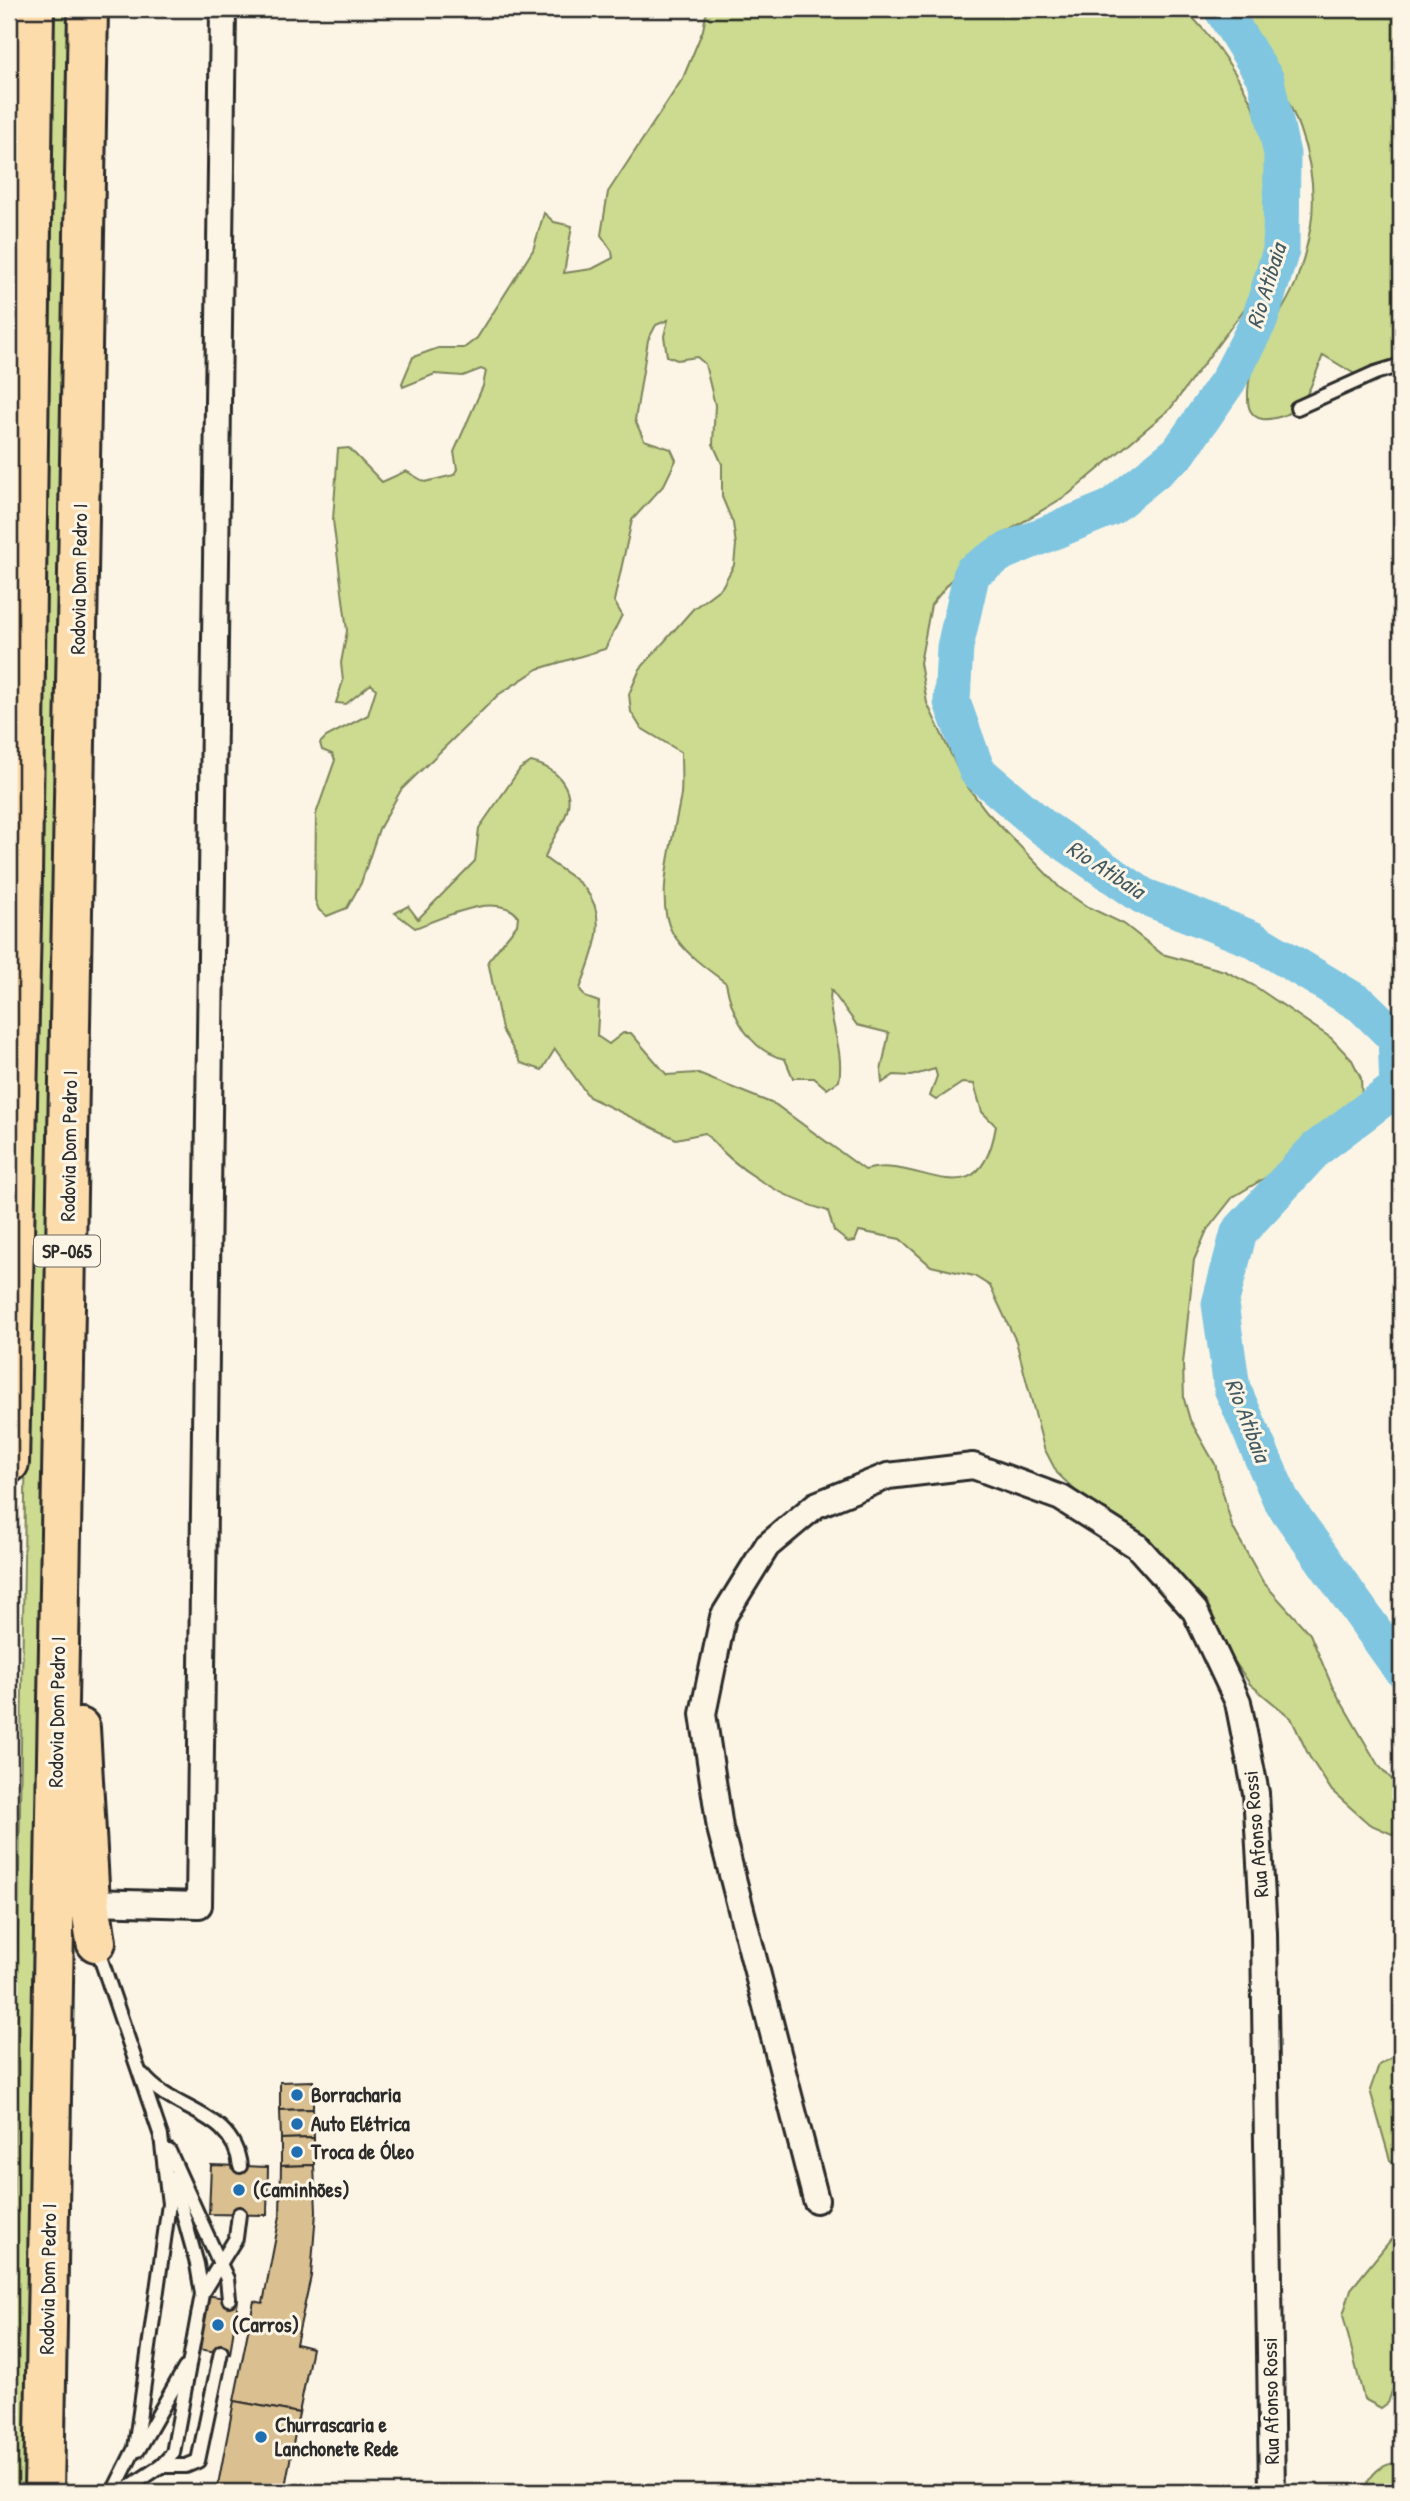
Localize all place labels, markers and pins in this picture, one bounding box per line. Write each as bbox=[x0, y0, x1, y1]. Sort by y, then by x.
place label: Borracharia bbox=[311, 2080, 402, 2109]
marker: Borracharia bbox=[289, 2087, 305, 2103]
place label: Auto Elétrica bbox=[311, 2109, 411, 2138]
marker: Auto Elétrica bbox=[289, 2116, 305, 2132]
place label: Troca de Óleo bbox=[310, 2137, 415, 2166]
marker: Troca de Óleo bbox=[289, 2144, 305, 2160]
place label: (Caminhões) bbox=[253, 2175, 350, 2204]
marker: (Caminhões) bbox=[231, 2182, 247, 2198]
place label: (Carros) bbox=[232, 2310, 299, 2339]
marker: (Carros) bbox=[210, 2317, 226, 2333]
place label: Churrascaria e Lanchonete Rede bbox=[275, 2410, 399, 2463]
marker: Churrascaria e Lanchonete Rede bbox=[253, 2429, 269, 2445]

